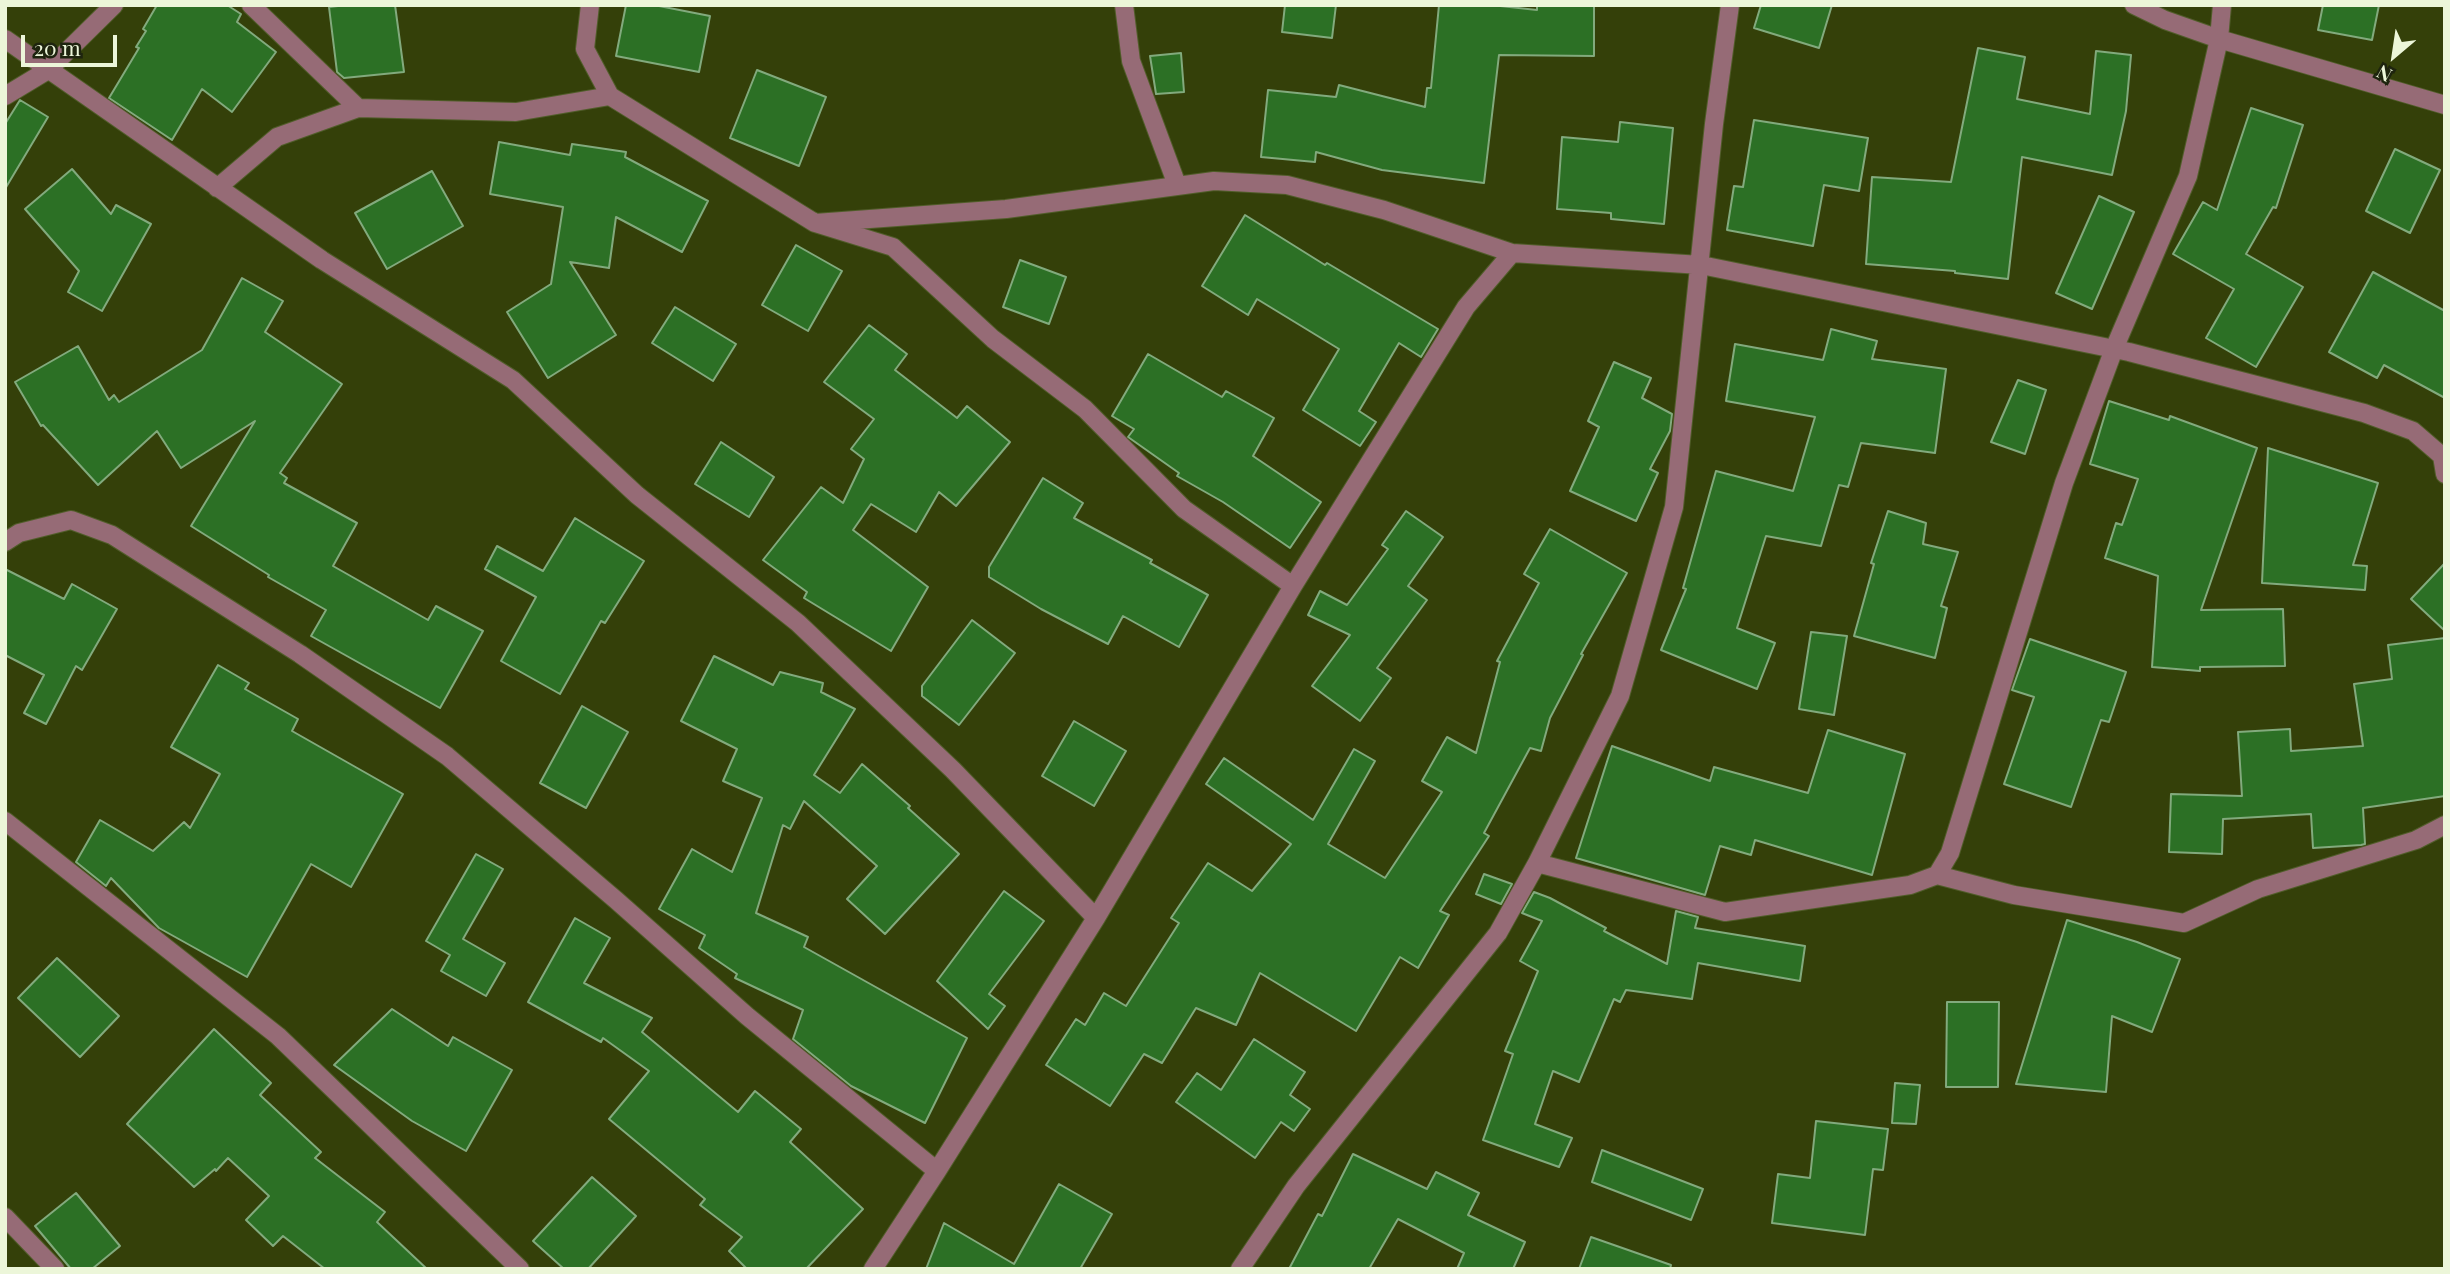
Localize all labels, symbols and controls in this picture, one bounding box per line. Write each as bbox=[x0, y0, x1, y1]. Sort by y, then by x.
scale bar bbox=[24, 21, 121, 65]
north arrow bbox=[2359, 21, 2429, 91]
text: 20 m bbox=[34, 33, 81, 61]
text: N bbox=[2372, 60, 2396, 89]

